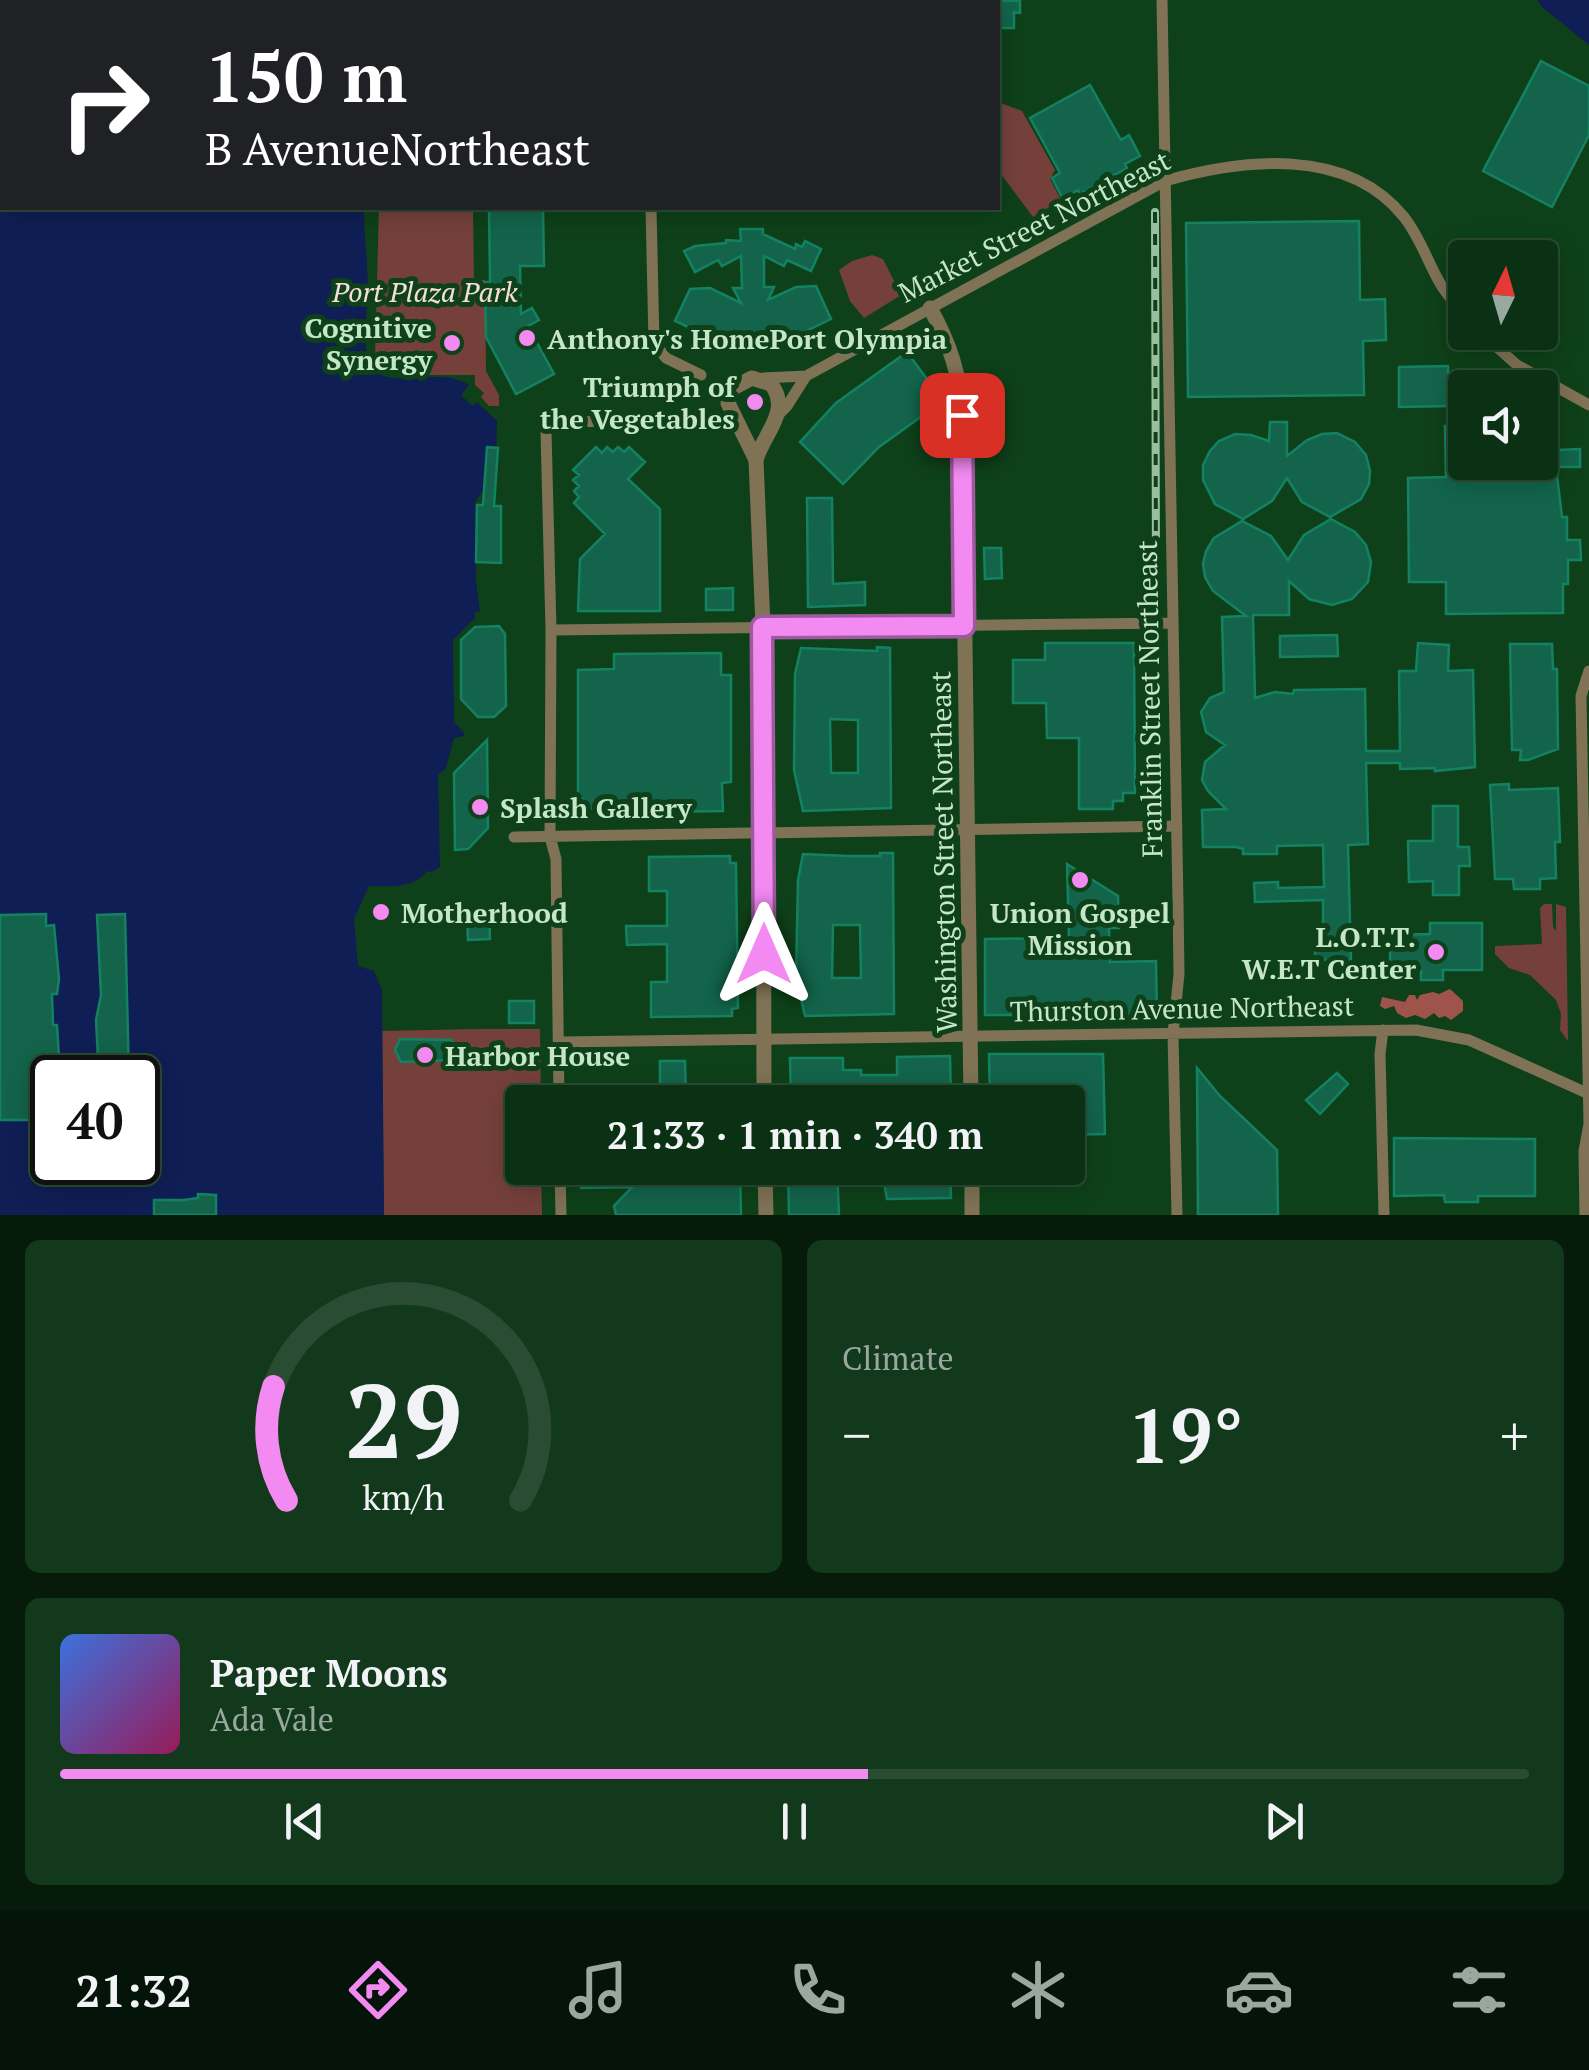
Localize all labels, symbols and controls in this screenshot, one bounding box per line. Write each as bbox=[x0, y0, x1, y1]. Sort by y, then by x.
text: 150 m bbox=[205, 29, 407, 122]
icon: right bbox=[40, 40, 170, 170]
text: B AvenueNortheast bbox=[205, 118, 590, 178]
street label: Market Street Northeast bbox=[892, 141, 1177, 311]
north arrow bbox=[1448, 240, 1558, 350]
map controls bbox=[1448, 240, 1558, 480]
park label: Port Plaza Park bbox=[331, 273, 518, 310]
place label: Cognitive Synergy bbox=[304, 309, 433, 378]
place label: Anthony's HomePort Olympia bbox=[547, 320, 947, 357]
marker: Anthony's HomePort Olympia bbox=[516, 327, 538, 349]
marker: Cognitive Synergy bbox=[441, 332, 463, 354]
place label: Triumph of the Vegetables bbox=[540, 368, 738, 437]
button: sound bbox=[1448, 370, 1558, 480]
pin bbox=[920, 373, 1005, 458]
icon: arrive bbox=[935, 388, 990, 443]
marker: Triumph of the Vegetables bbox=[744, 391, 766, 413]
street label: Franklin Street Northeast bbox=[1128, 539, 1170, 858]
street label: Washington Street Northeast bbox=[921, 670, 965, 1033]
place label: Splash Gallery bbox=[500, 789, 693, 826]
marker: Splash Gallery bbox=[469, 796, 491, 818]
marker: Union Gospel Mission bbox=[1069, 869, 1091, 891]
place label: Motherhood bbox=[401, 894, 568, 931]
place label: Union Gospel Mission bbox=[990, 894, 1170, 963]
marker: Motherhood bbox=[370, 901, 392, 923]
position arrow bbox=[712, 902, 816, 1006]
place label: L.O.T.T. W.E.T Center bbox=[1242, 918, 1416, 987]
marker: L.O.T.T. W.E.T Center bbox=[1425, 941, 1447, 963]
street label: Thurston Avenue Northeast bbox=[1010, 986, 1355, 1030]
place label: Harbor House bbox=[445, 1037, 630, 1074]
marker: Harbor House bbox=[414, 1044, 436, 1066]
speed limit sign: 40 bbox=[30, 1055, 160, 1185]
text: 21:33 · 1 min · 340 m bbox=[607, 1110, 983, 1160]
text: Climate bbox=[842, 1337, 954, 1379]
text: 29 bbox=[345, 1350, 462, 1488]
text: 19° bbox=[1128, 1385, 1243, 1484]
text: − bbox=[842, 1398, 871, 1471]
text: + bbox=[1500, 1398, 1529, 1471]
text: km/h bbox=[362, 1473, 445, 1520]
text: Paper Moons bbox=[210, 1648, 448, 1698]
text: Ada Vale bbox=[210, 1698, 334, 1740]
icon: previous bbox=[277, 1794, 332, 1849]
icon: pause bbox=[767, 1794, 822, 1849]
icon: next bbox=[1257, 1794, 1312, 1849]
icon: directions bbox=[343, 1955, 413, 2025]
icon: music bbox=[563, 1955, 633, 2025]
icon: phone bbox=[783, 1955, 853, 2025]
icon: climate bbox=[1003, 1955, 1073, 2025]
icon: car bbox=[1224, 1955, 1294, 2025]
icon: filters bbox=[1444, 1955, 1514, 2025]
text: 21:32 bbox=[75, 1960, 192, 2020]

